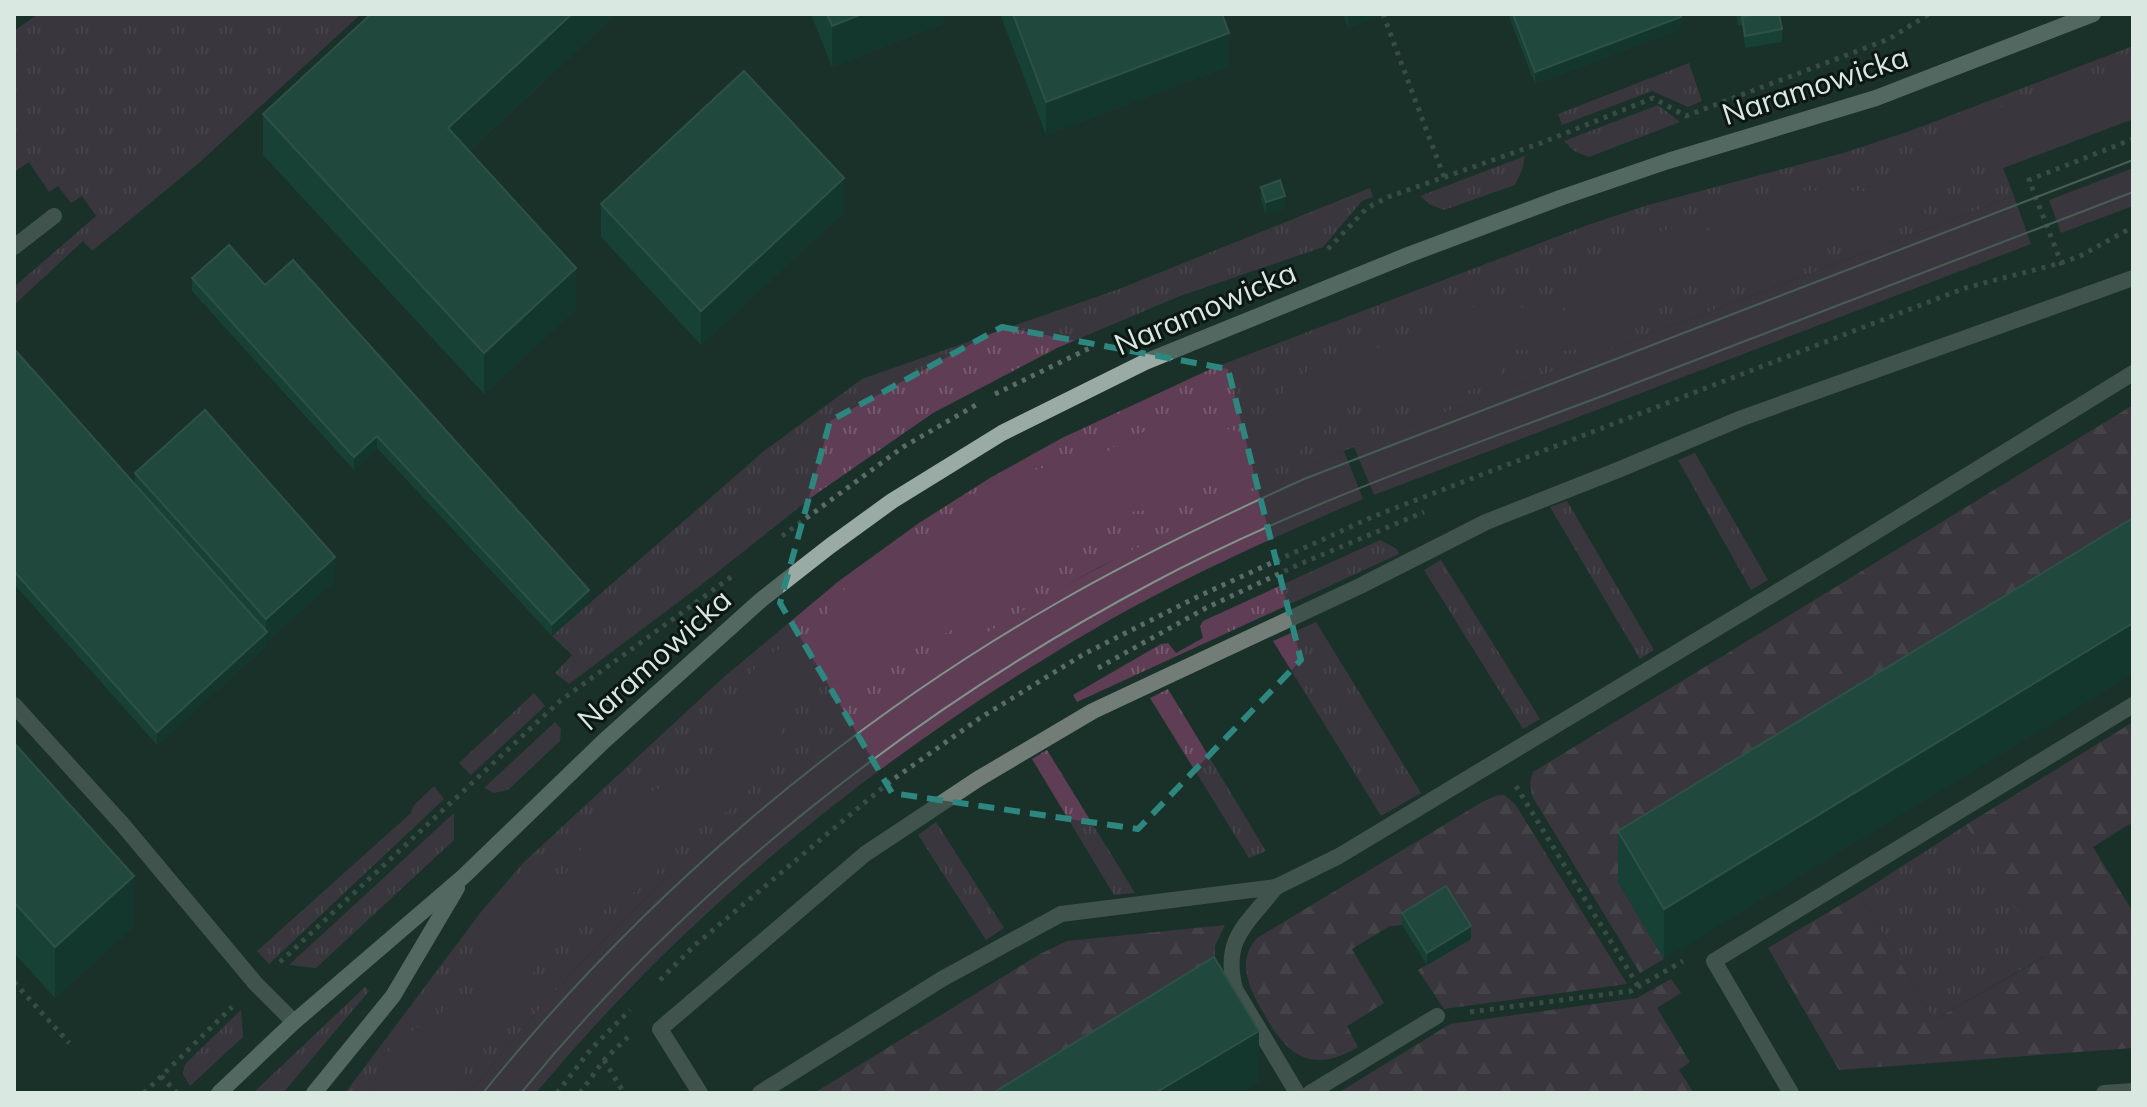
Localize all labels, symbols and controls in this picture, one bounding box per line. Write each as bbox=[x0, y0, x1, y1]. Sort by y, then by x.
street label: Naramowicka bbox=[1717, 37, 1913, 133]
street label: Naramowicka bbox=[1108, 253, 1302, 363]
street label: Naramowicka bbox=[569, 580, 739, 738]

